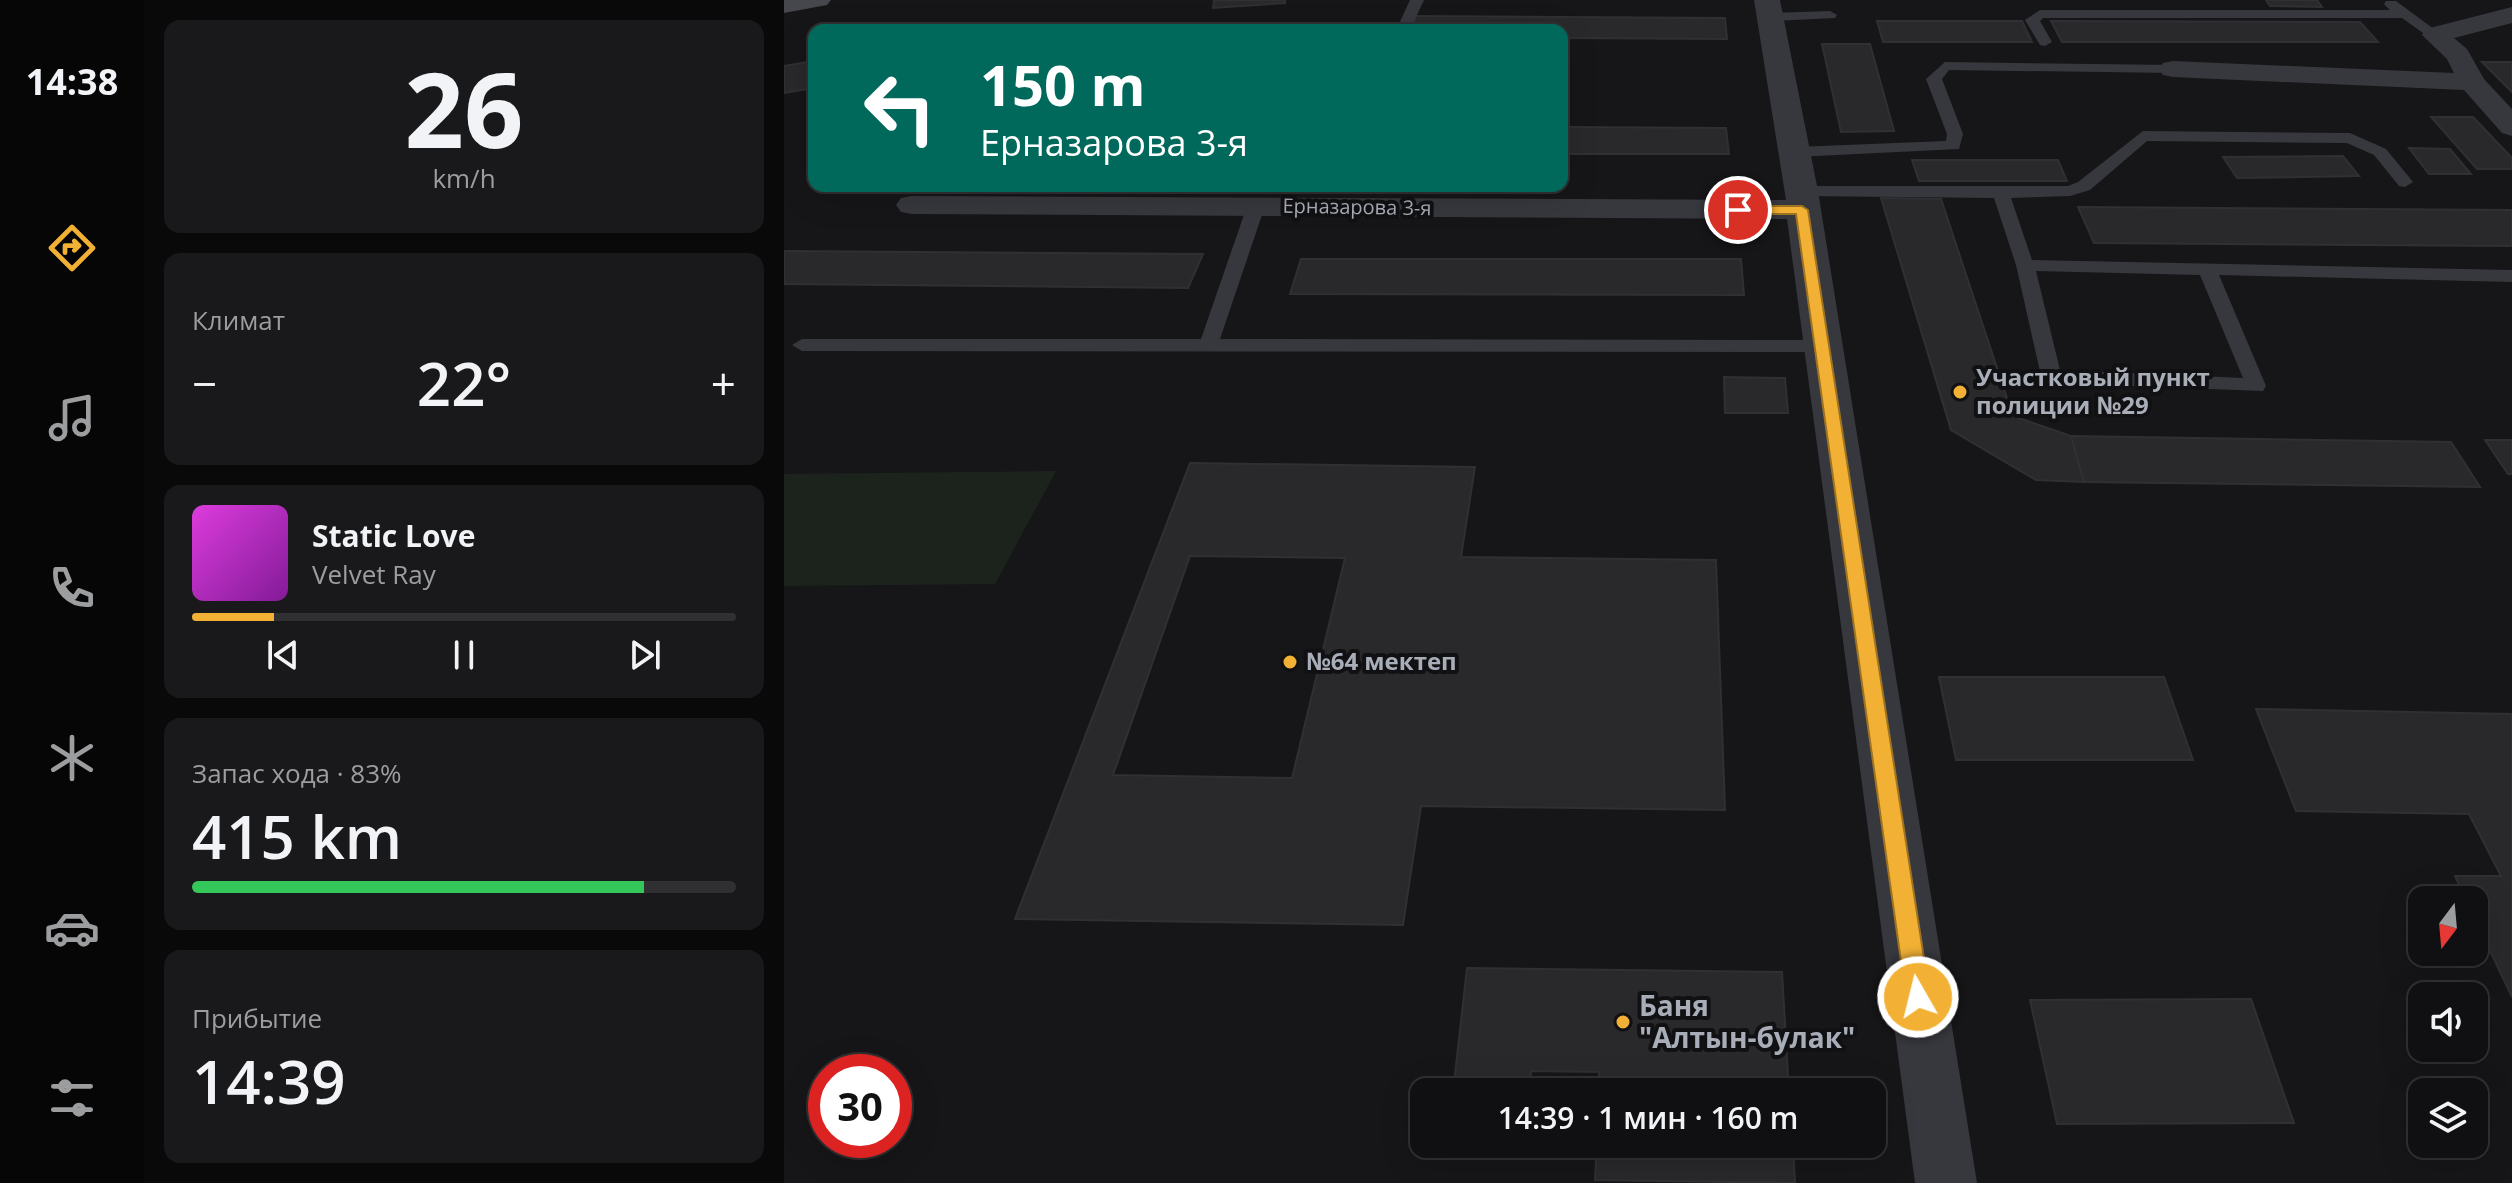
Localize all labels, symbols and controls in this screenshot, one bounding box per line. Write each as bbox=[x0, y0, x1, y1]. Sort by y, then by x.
text: 26 bbox=[405, 37, 523, 178]
text: 150 m bbox=[980, 46, 1146, 122]
icon: left bbox=[848, 56, 952, 160]
text: 14:38 bbox=[26, 57, 118, 106]
text: Ерназарова 3-я bbox=[980, 118, 1248, 167]
text: km/h bbox=[432, 160, 496, 196]
pin bbox=[1704, 176, 1772, 244]
icon: arrive bbox=[1716, 188, 1760, 232]
street label: Ерназарова 3-я bbox=[1282, 192, 1432, 221]
icon: directions bbox=[44, 220, 100, 276]
text: Климат bbox=[192, 302, 285, 338]
text: 22° bbox=[417, 342, 511, 424]
text: − bbox=[192, 353, 217, 413]
text: + bbox=[711, 353, 736, 413]
place label: Участковый пункт полиции №29 bbox=[1976, 360, 2210, 421]
marker: Участковый пункт полиции №29 bbox=[1951, 383, 1969, 401]
icon: music bbox=[44, 390, 100, 446]
text: Static Love bbox=[312, 515, 475, 556]
text: Velvet Ray bbox=[312, 556, 436, 592]
icon: phone bbox=[44, 560, 100, 616]
icon: previous bbox=[261, 633, 305, 677]
icon: pause bbox=[442, 633, 486, 677]
icon: next bbox=[623, 633, 667, 677]
place label: №64 мектеп bbox=[1306, 644, 1457, 677]
marker: №64 мектеп bbox=[1281, 653, 1299, 671]
icon: climate bbox=[44, 730, 100, 786]
text: Запас хода · 83% bbox=[192, 755, 402, 791]
text: 415 km bbox=[192, 795, 402, 877]
north arrow bbox=[2408, 886, 2488, 966]
map controls bbox=[2408, 886, 2488, 1158]
icon: car bbox=[44, 900, 100, 956]
position arrow bbox=[1876, 955, 1960, 1039]
button: sound bbox=[2408, 982, 2488, 1062]
place label: Баня "Алтын-булак" bbox=[1639, 986, 1855, 1056]
text: Прибытие bbox=[192, 1000, 322, 1036]
marker: Баня "Алтын-булак" bbox=[1614, 1013, 1632, 1031]
text: 14:39 bbox=[192, 1040, 346, 1122]
speed limit sign: 30 bbox=[808, 1054, 912, 1158]
icon: filters bbox=[44, 1070, 100, 1126]
button: layers bbox=[2408, 1078, 2488, 1158]
text: 14:39 · 1 мин · 160 m bbox=[1498, 1097, 1798, 1138]

